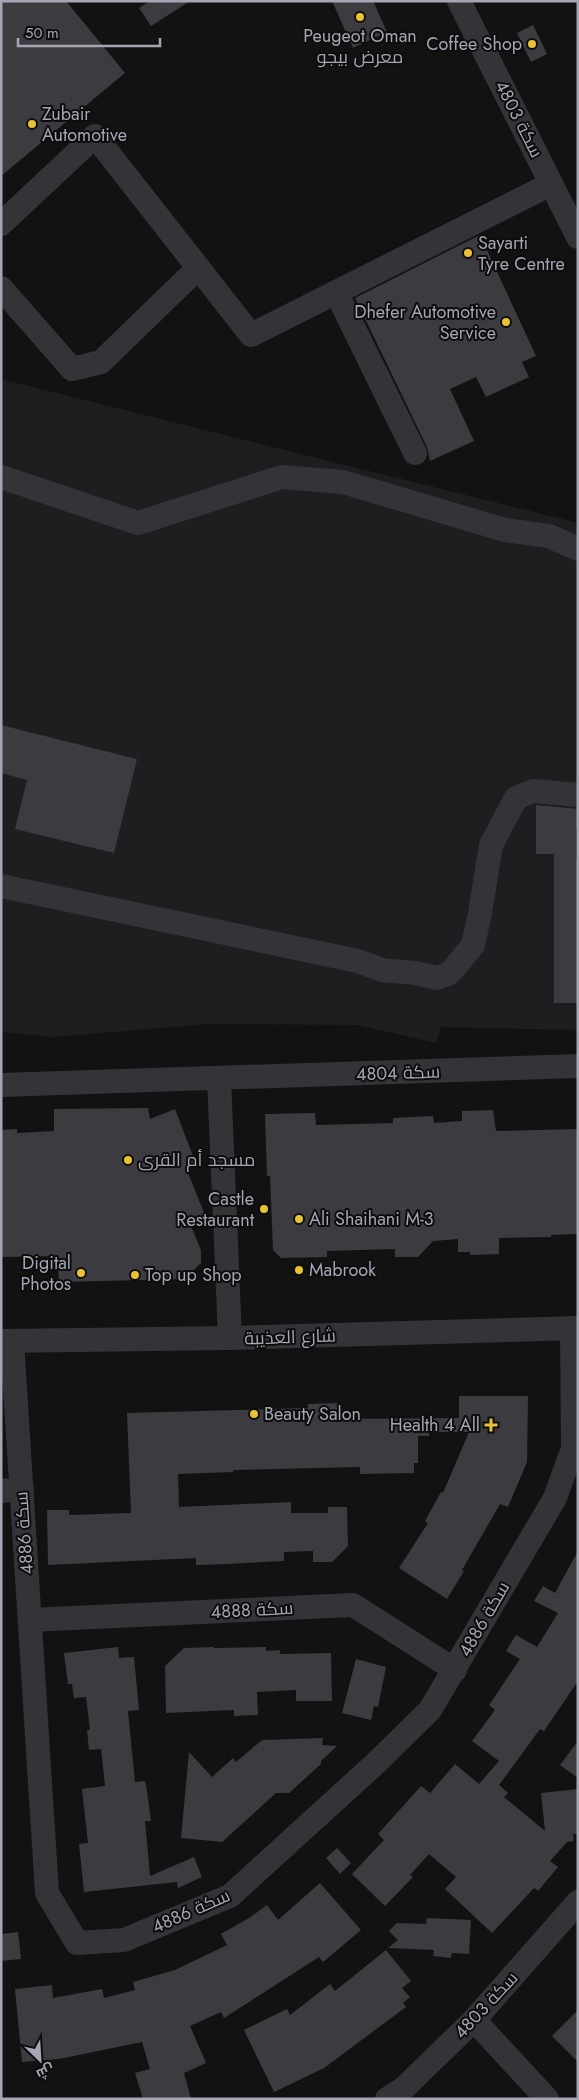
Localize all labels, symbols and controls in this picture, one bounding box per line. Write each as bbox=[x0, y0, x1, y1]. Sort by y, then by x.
marker: Peugeot Oman معرض بيجو bbox=[354, 11, 366, 23]
scale bar bbox=[18, 15, 160, 47]
text: 50 m bbox=[25, 22, 59, 44]
place label: Peugeot Oman معرض بيجو bbox=[303, 23, 417, 70]
place label: Coffee Shop bbox=[426, 31, 522, 57]
marker: Coffee Shop bbox=[526, 38, 538, 50]
street label: سكة 4803 bbox=[488, 76, 550, 162]
place label: Zubair Automotive bbox=[42, 101, 127, 148]
marker: Zubair Automotive bbox=[26, 118, 38, 130]
place label: Sayarti Tyre Centre bbox=[478, 230, 565, 277]
marker: Sayarti Tyre Centre bbox=[462, 247, 474, 259]
place label: Dhefer Automotive Service bbox=[354, 299, 496, 346]
marker: Dhefer Automotive Service bbox=[500, 316, 512, 328]
street label: سكة 4804 bbox=[355, 1059, 441, 1087]
place label: مسجد أم القرى bbox=[138, 1147, 255, 1173]
marker: مسجد أم القرى bbox=[122, 1154, 134, 1166]
place label: Castle Restaurant bbox=[176, 1186, 255, 1233]
marker: Castle Restaurant bbox=[258, 1203, 270, 1215]
place label: Ali Shaihani M-3 bbox=[309, 1206, 434, 1232]
marker: Ali Shaihani M-3 bbox=[293, 1213, 305, 1225]
place label: Digital Photos bbox=[20, 1250, 71, 1297]
place label: Mabrook bbox=[309, 1257, 376, 1283]
place label: Top up Shop bbox=[145, 1262, 242, 1288]
marker: Mabrook bbox=[293, 1264, 305, 1276]
marker: Digital Photos bbox=[75, 1267, 87, 1279]
marker: Top up Shop bbox=[129, 1269, 141, 1281]
street label: شارع العذيبة bbox=[244, 1322, 336, 1352]
place label: Beauty Salon bbox=[264, 1401, 361, 1427]
marker: Beauty Salon bbox=[248, 1408, 260, 1420]
place label: Health 4 All bbox=[390, 1412, 480, 1438]
marker: Health 4 All bbox=[484, 1418, 498, 1432]
street label: سكة 4886 bbox=[8, 1491, 40, 1575]
street label: سكة 4886 bbox=[452, 1577, 516, 1661]
street label: سكة 4888 bbox=[210, 1595, 294, 1625]
street label: سكة 4886 bbox=[148, 1882, 234, 1940]
street label: سكة 4803 bbox=[448, 1966, 524, 2044]
north arrow bbox=[15, 2035, 65, 2085]
text: ش bbox=[33, 2059, 58, 2085]

